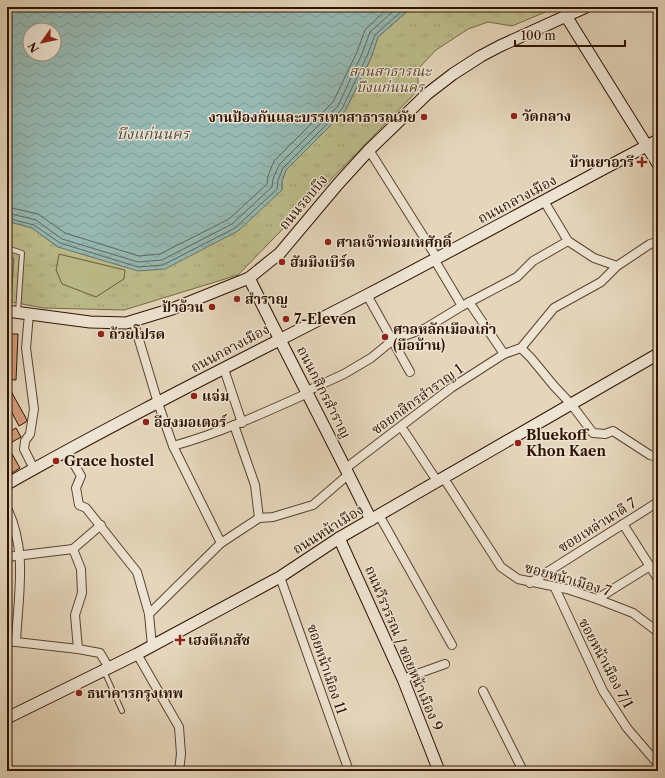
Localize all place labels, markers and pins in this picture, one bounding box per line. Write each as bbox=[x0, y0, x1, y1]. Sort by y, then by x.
place label: วัดกลาง bbox=[522, 107, 571, 125]
place label: งานป้องกันและบรรเทาสาธารณภัย bbox=[209, 108, 416, 126]
marker: วัดกลาง bbox=[509, 111, 519, 121]
marker: งานป้องกันและบรรเทาสาธารณภัย bbox=[419, 112, 429, 122]
place label: บ้านยาอารี bbox=[569, 153, 634, 171]
marker: บ้านยาอารี bbox=[637, 157, 647, 167]
place label: ศาลเจ้าพ่อมเหศักดิ์ bbox=[336, 232, 453, 251]
marker: ศาลเจ้าพ่อมเหศักดิ์ bbox=[323, 237, 333, 247]
place label: ฮัมมิงเบิร์ด bbox=[290, 253, 355, 271]
marker: ฮัมมิงเบิร์ด bbox=[277, 257, 287, 267]
place label: สำราญ bbox=[245, 290, 288, 308]
marker: สำราญ bbox=[232, 294, 242, 304]
place label: ป้าอ้วน bbox=[162, 298, 205, 316]
marker: ป้าอ้วน bbox=[207, 302, 217, 312]
place label: 7-Eleven bbox=[294, 310, 357, 328]
marker: 7-Eleven bbox=[281, 314, 291, 324]
place label: ศาลหลักเมืองเก่า (บือบ้าน) bbox=[393, 320, 496, 354]
place label: ถ้วยโปรด bbox=[109, 324, 165, 343]
marker: ถ้วยโปรด bbox=[96, 329, 106, 339]
marker: ศาลหลักเมืองเก่า (บือบ้าน) bbox=[380, 332, 390, 342]
place label: แจ่ม bbox=[202, 387, 229, 405]
marker: แจ่ม bbox=[189, 391, 199, 401]
place label: อีฮงมอเตอร์ bbox=[154, 413, 228, 431]
marker: อีฮงมอเตอร์ bbox=[141, 417, 151, 427]
place label: Bluekoff Khon Kaen bbox=[526, 426, 606, 460]
marker: Bluekoff Khon Kaen bbox=[513, 438, 523, 448]
place label: Grace hostel bbox=[64, 452, 154, 470]
marker: Grace hostel bbox=[51, 456, 61, 466]
place label: เฮงดีเภสัช bbox=[188, 631, 250, 649]
marker: เฮงดีเภสัช bbox=[175, 635, 185, 645]
place label: ธนาคารกรุงเทพ bbox=[87, 684, 183, 702]
marker: ธนาคารกรุงเทพ bbox=[74, 688, 84, 698]

